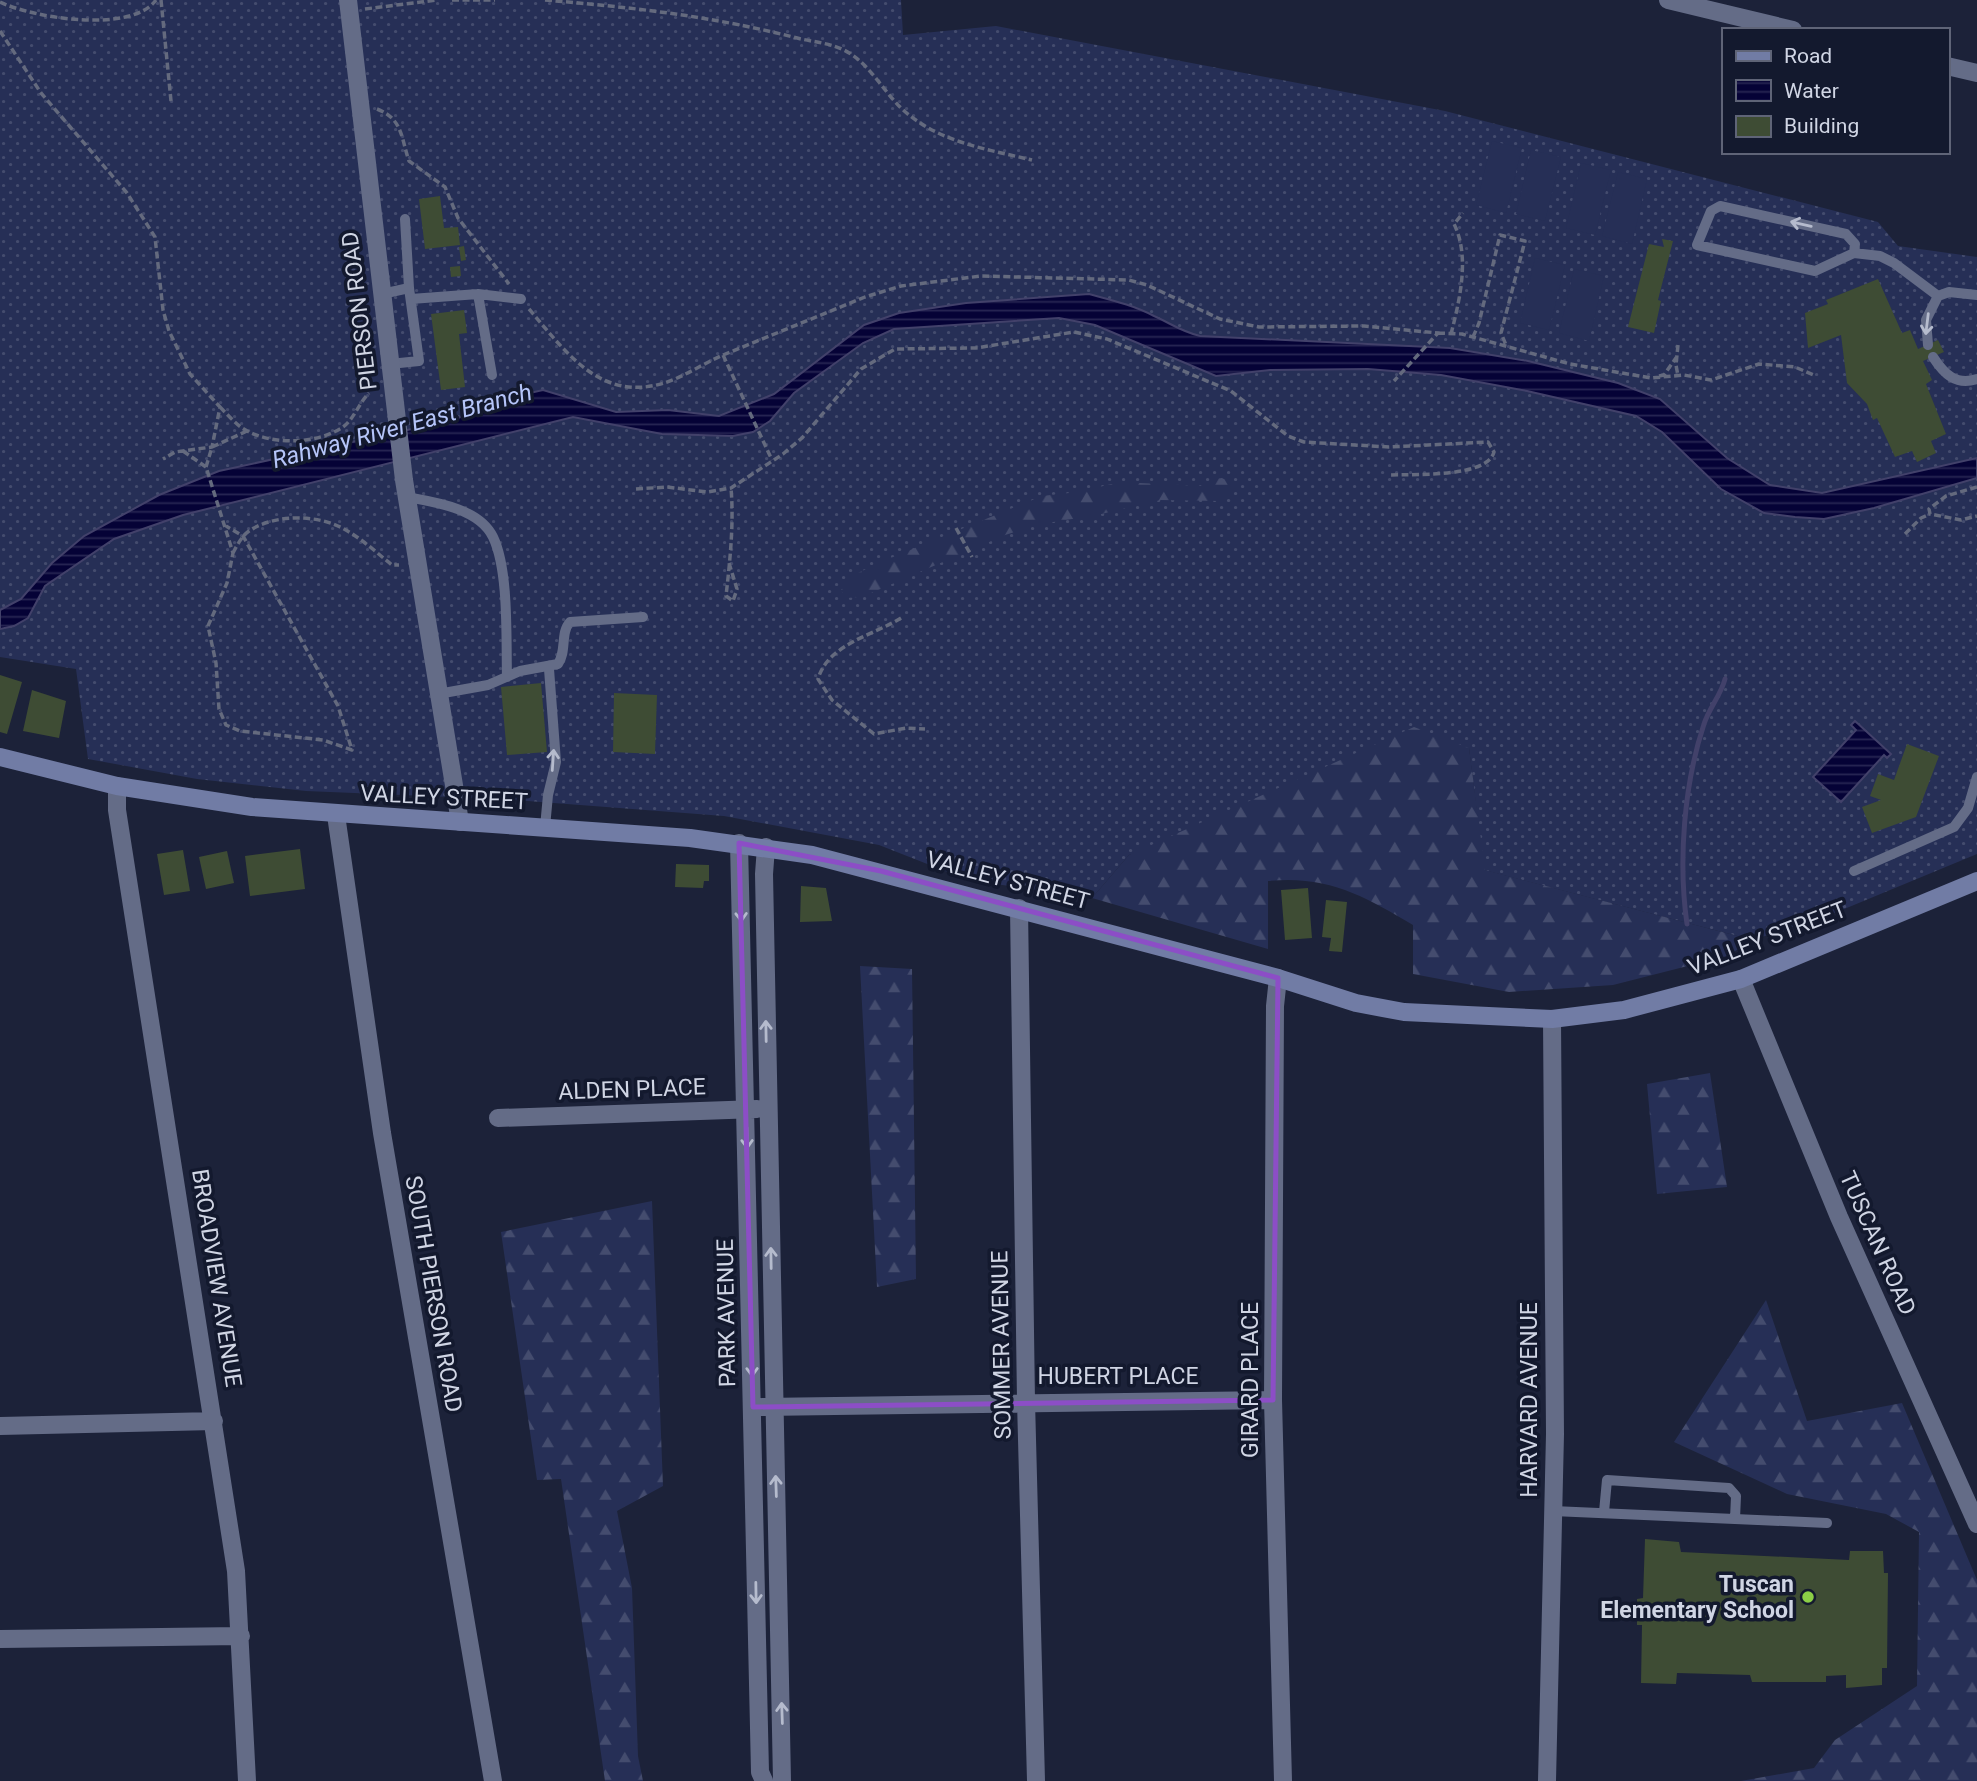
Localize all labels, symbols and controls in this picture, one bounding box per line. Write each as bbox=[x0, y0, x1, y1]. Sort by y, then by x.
legend bbox=[1722, 28, 1949, 154]
text: Road bbox=[1784, 44, 1832, 68]
text: Water bbox=[1784, 79, 1839, 103]
text: Building bbox=[1784, 114, 1859, 138]
one-way arrow bbox=[1790, 217, 1813, 230]
street label: PIERSON ROAD bbox=[336, 230, 383, 392]
one-way arrow bbox=[1921, 312, 1934, 335]
water label: Rahway River East Branch bbox=[269, 378, 535, 474]
one-way arrow bbox=[547, 749, 560, 772]
street label: VALLEY STREET bbox=[359, 780, 529, 815]
street label: VALLEY STREET bbox=[923, 846, 1093, 915]
street label: VALLEY STREET bbox=[1684, 896, 1851, 981]
one-way arrow bbox=[734, 899, 747, 922]
one-way arrow bbox=[760, 1019, 773, 1042]
street label: ALDEN PLACE bbox=[558, 1073, 706, 1106]
one-way arrow bbox=[740, 1127, 754, 1150]
street label: BROADVIEW AVENUE bbox=[186, 1167, 247, 1389]
street label: TUSCAN ROAD bbox=[1834, 1167, 1921, 1319]
street label: SOUTH PIERSON ROAD bbox=[399, 1174, 468, 1414]
street label: PARK AVENUE bbox=[712, 1239, 741, 1387]
one-way arrow bbox=[764, 1247, 778, 1270]
street label: SOMMER AVENUE bbox=[986, 1250, 1017, 1440]
street label: GIRARD PLACE bbox=[1237, 1302, 1264, 1458]
street label: HARVARD AVENUE bbox=[1516, 1302, 1543, 1498]
one-way arrow bbox=[745, 1354, 758, 1377]
street label: HUBERT PLACE bbox=[1037, 1363, 1199, 1390]
one-way arrow bbox=[769, 1474, 783, 1497]
place label: Tuscan Elementary School bbox=[1600, 1571, 1794, 1624]
one-way arrow bbox=[750, 1582, 763, 1605]
marker: Tuscan Elementary School bbox=[1800, 1589, 1816, 1605]
one-way arrow bbox=[776, 1702, 789, 1725]

